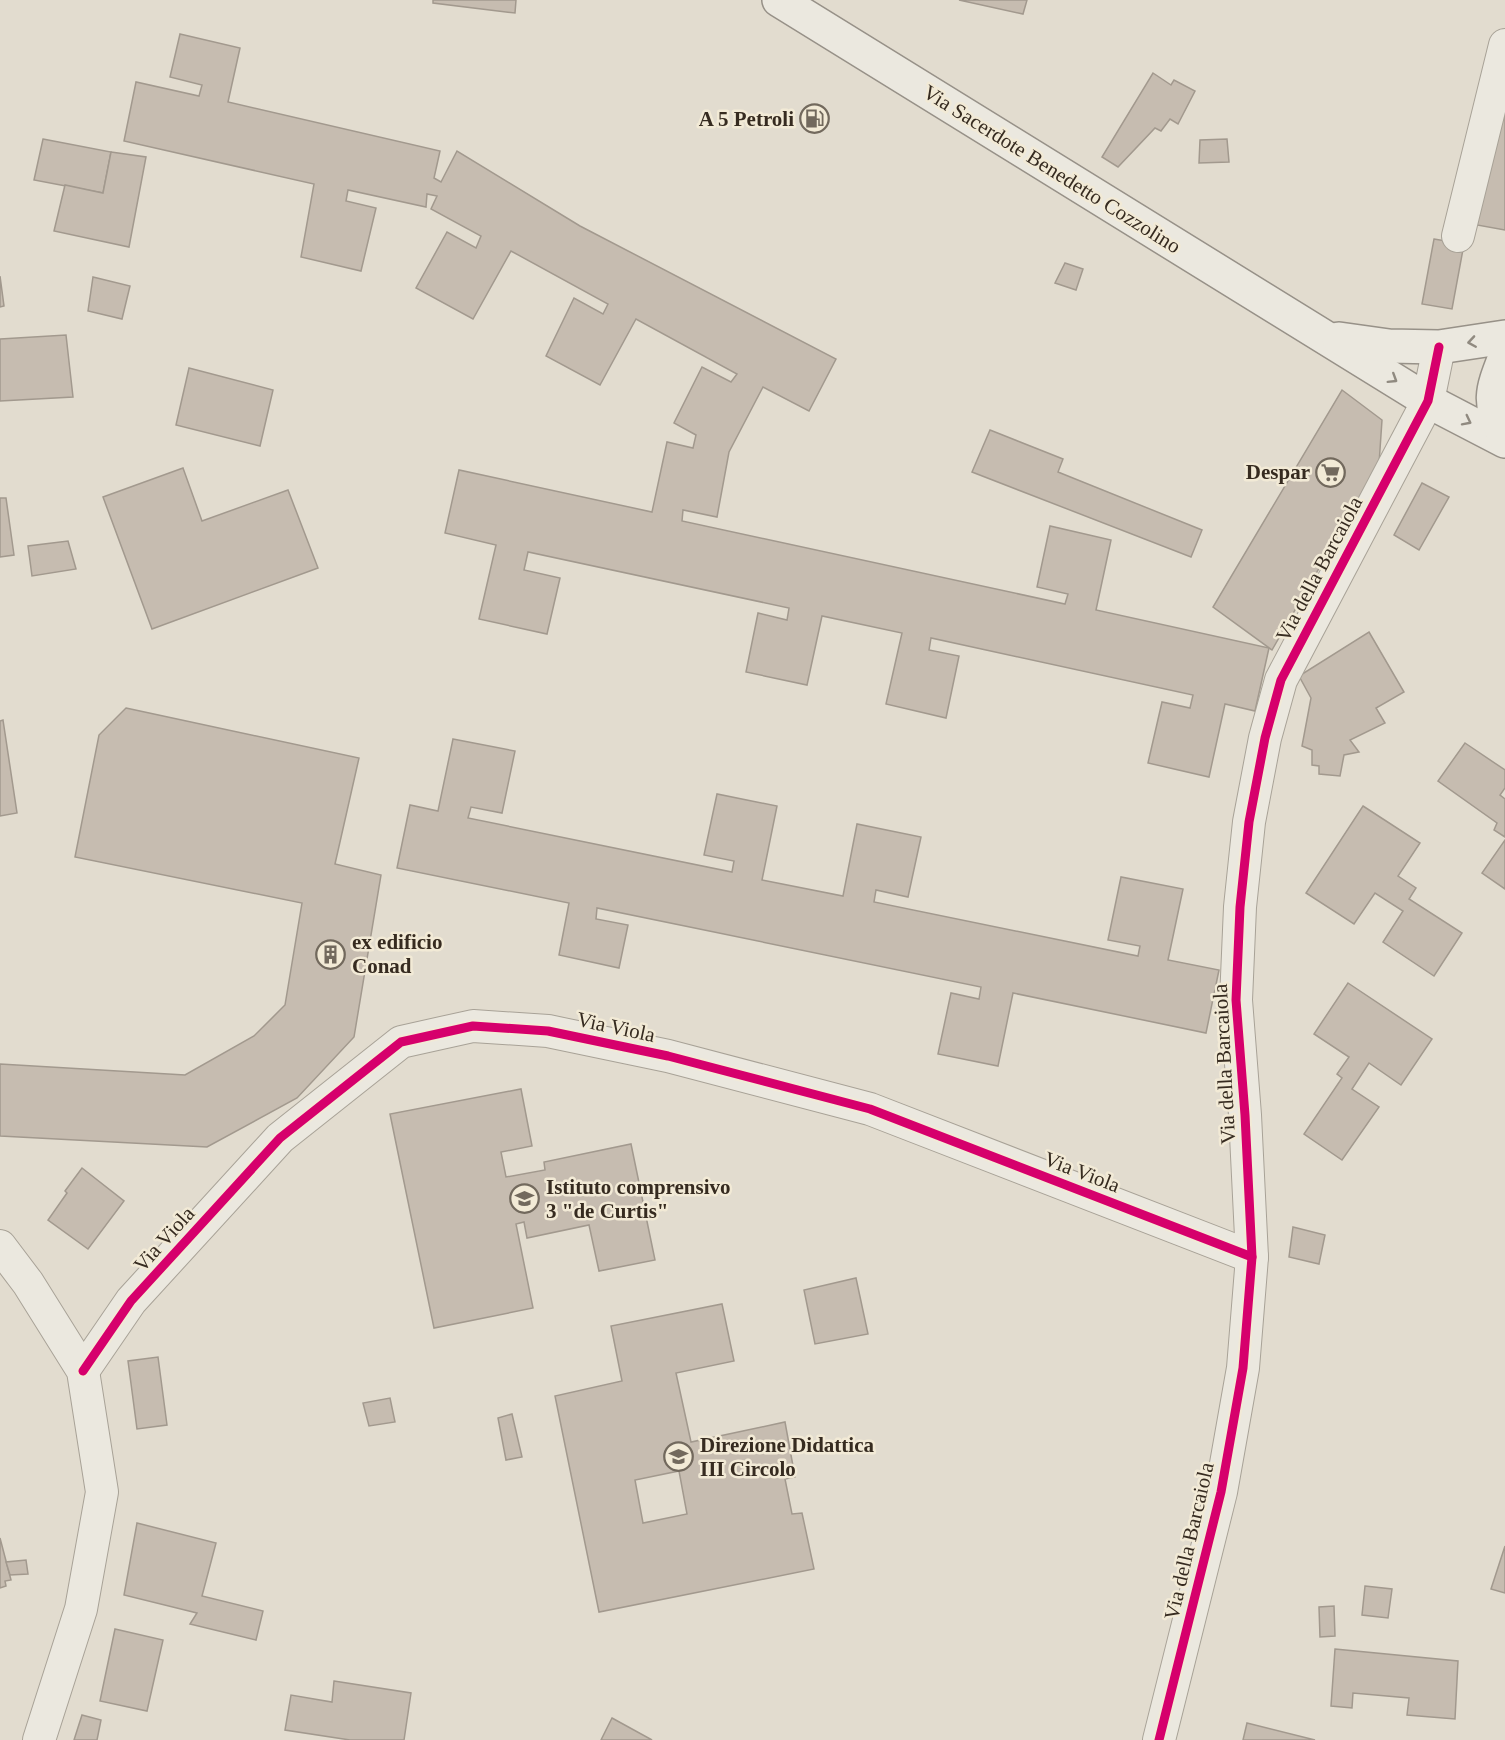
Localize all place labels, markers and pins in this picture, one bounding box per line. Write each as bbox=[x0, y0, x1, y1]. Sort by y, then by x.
fuel station icon: A 5 Petroli bbox=[799, 103, 831, 135]
place label: A 5 Petroli bbox=[699, 107, 794, 131]
supermarket icon: Despar bbox=[1315, 456, 1347, 488]
place label: Despar bbox=[1246, 460, 1310, 484]
place label: ex edificio Conad bbox=[352, 930, 442, 978]
building icon: ex edificio Conad bbox=[315, 938, 347, 970]
place label: Istituto comprensivo 3 "de Curtis" bbox=[546, 1175, 731, 1223]
school or university icon: Istituto comprensivo 3 "de Curtis" bbox=[509, 1183, 541, 1215]
place label: Direzione Didattica III Circolo bbox=[700, 1433, 874, 1481]
school or university icon: Direzione Didattica III Circolo bbox=[663, 1441, 695, 1473]

